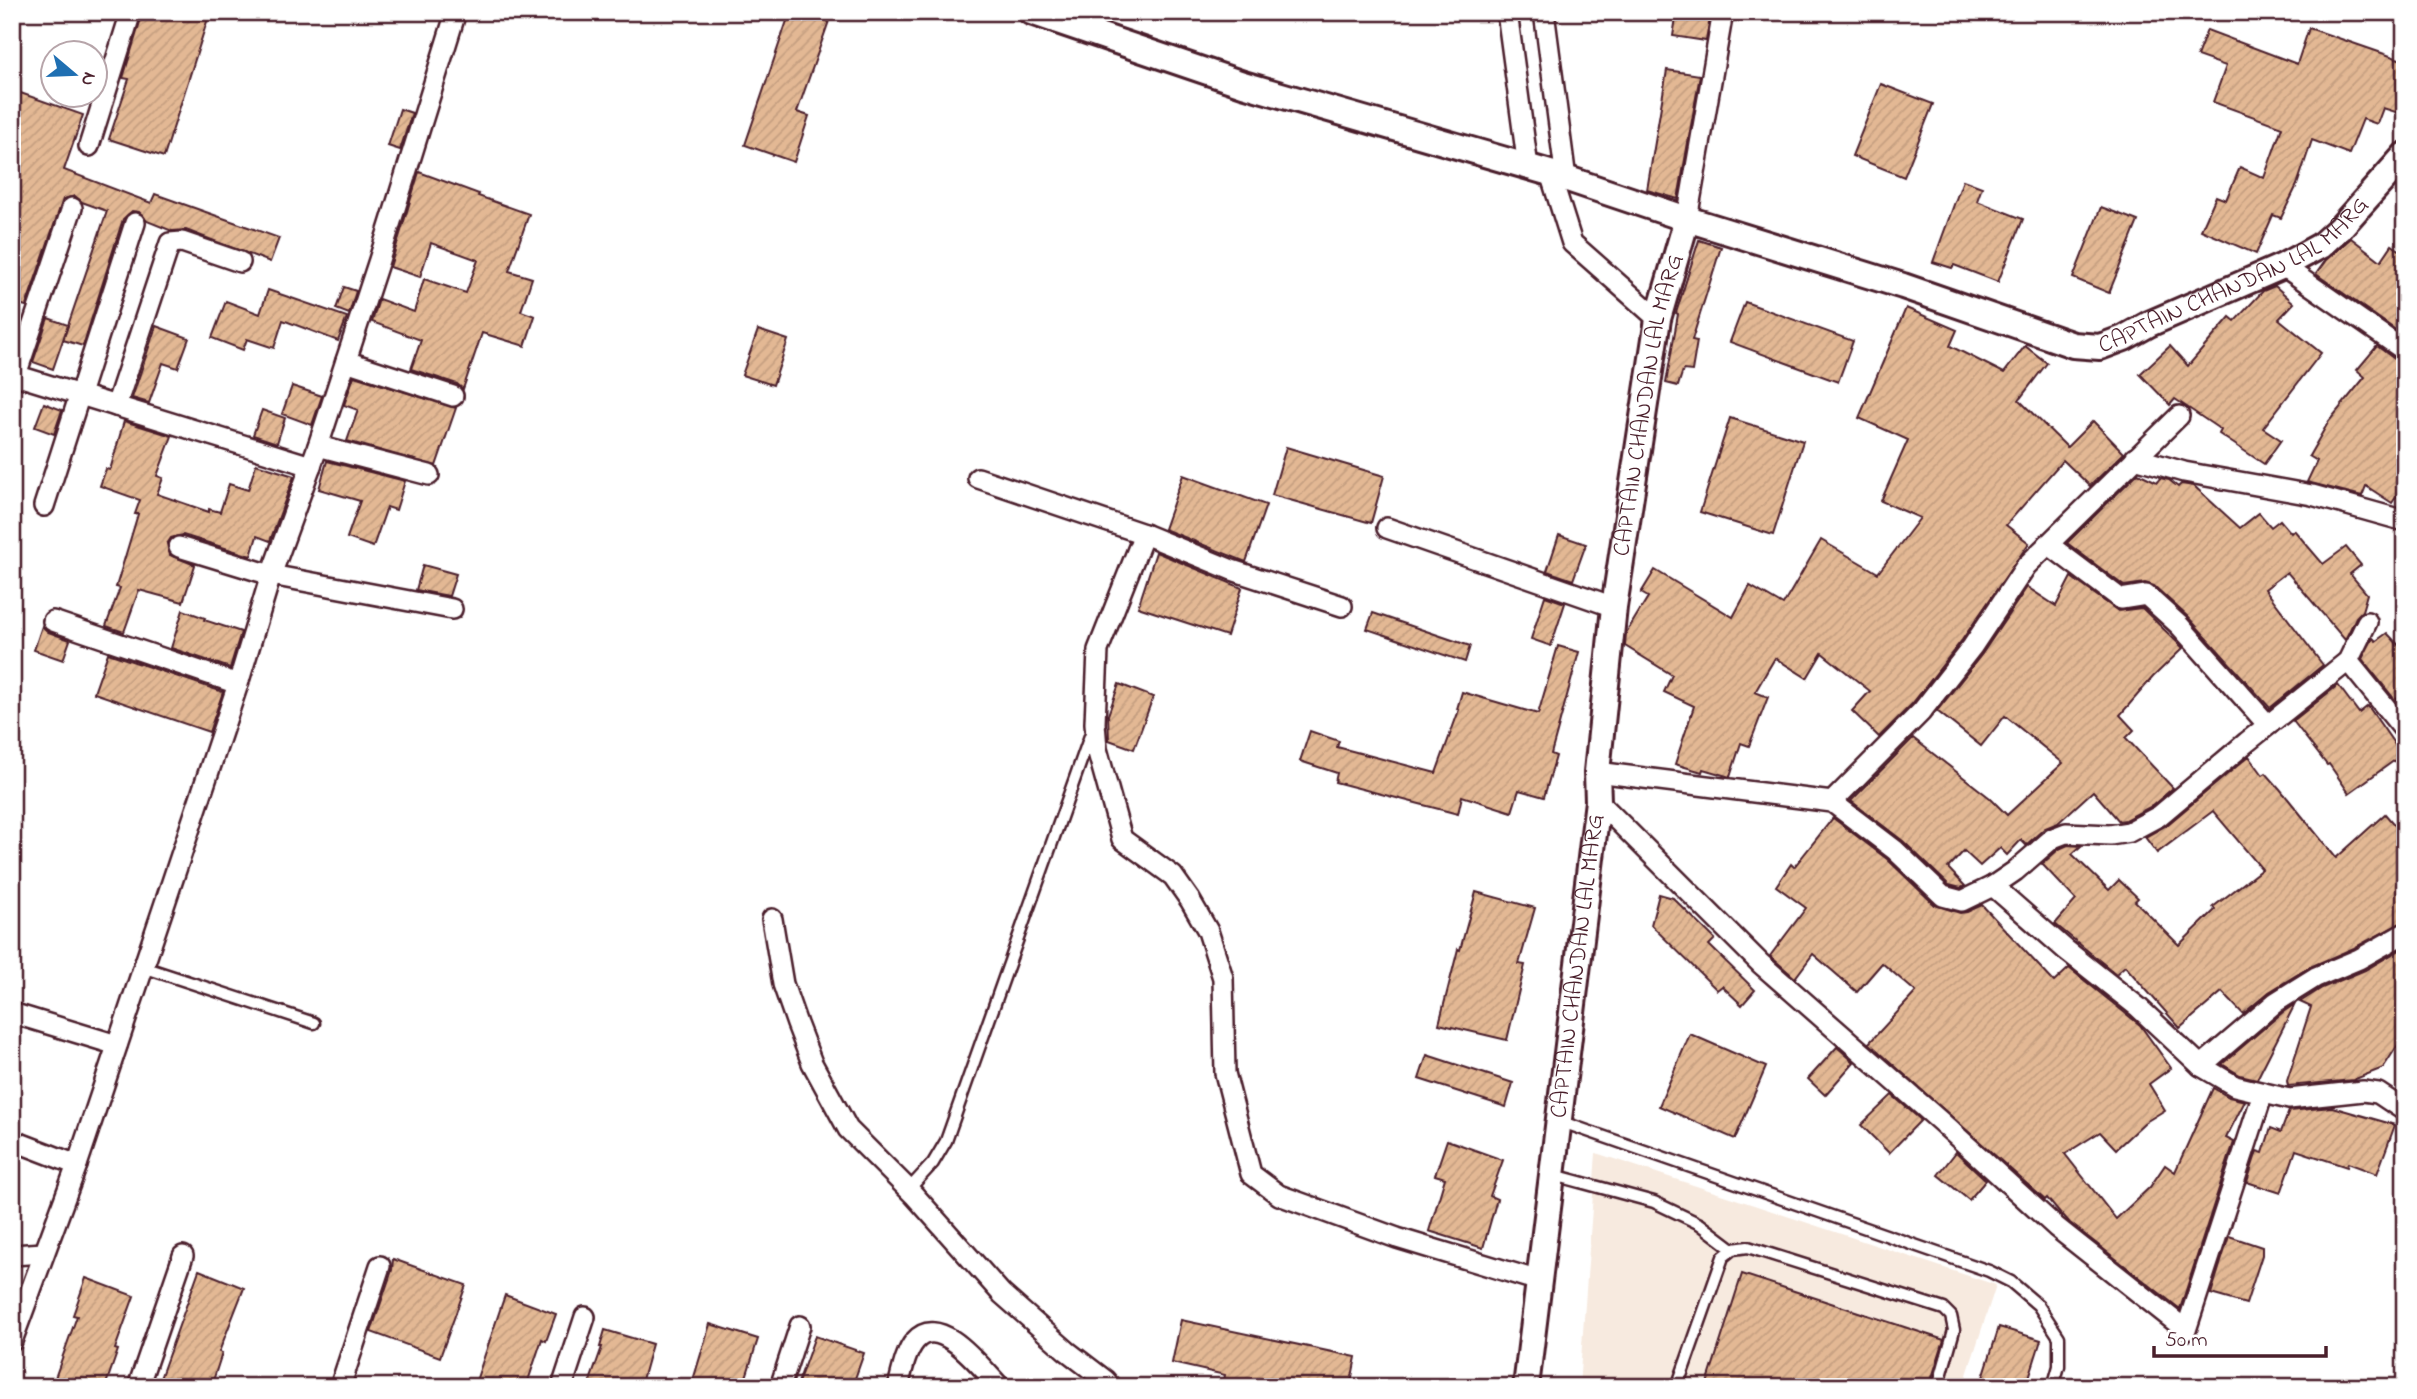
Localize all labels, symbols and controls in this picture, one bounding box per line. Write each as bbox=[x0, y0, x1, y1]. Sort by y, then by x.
north arrow bbox=[38, 38, 108, 108]
text: N bbox=[73, 68, 103, 89]
street label: CAPTAIN CHANDAN LAL MARG bbox=[2094, 189, 2377, 363]
street label: CAPTAIN CHANDAN LAL MARG bbox=[1604, 250, 1693, 559]
street label: CAPTAIN CHANDAN LAL MARG bbox=[1542, 812, 1614, 1120]
scale bar bbox=[2154, 1315, 2326, 1359]
text: 50 m bbox=[2165, 1326, 2208, 1356]

